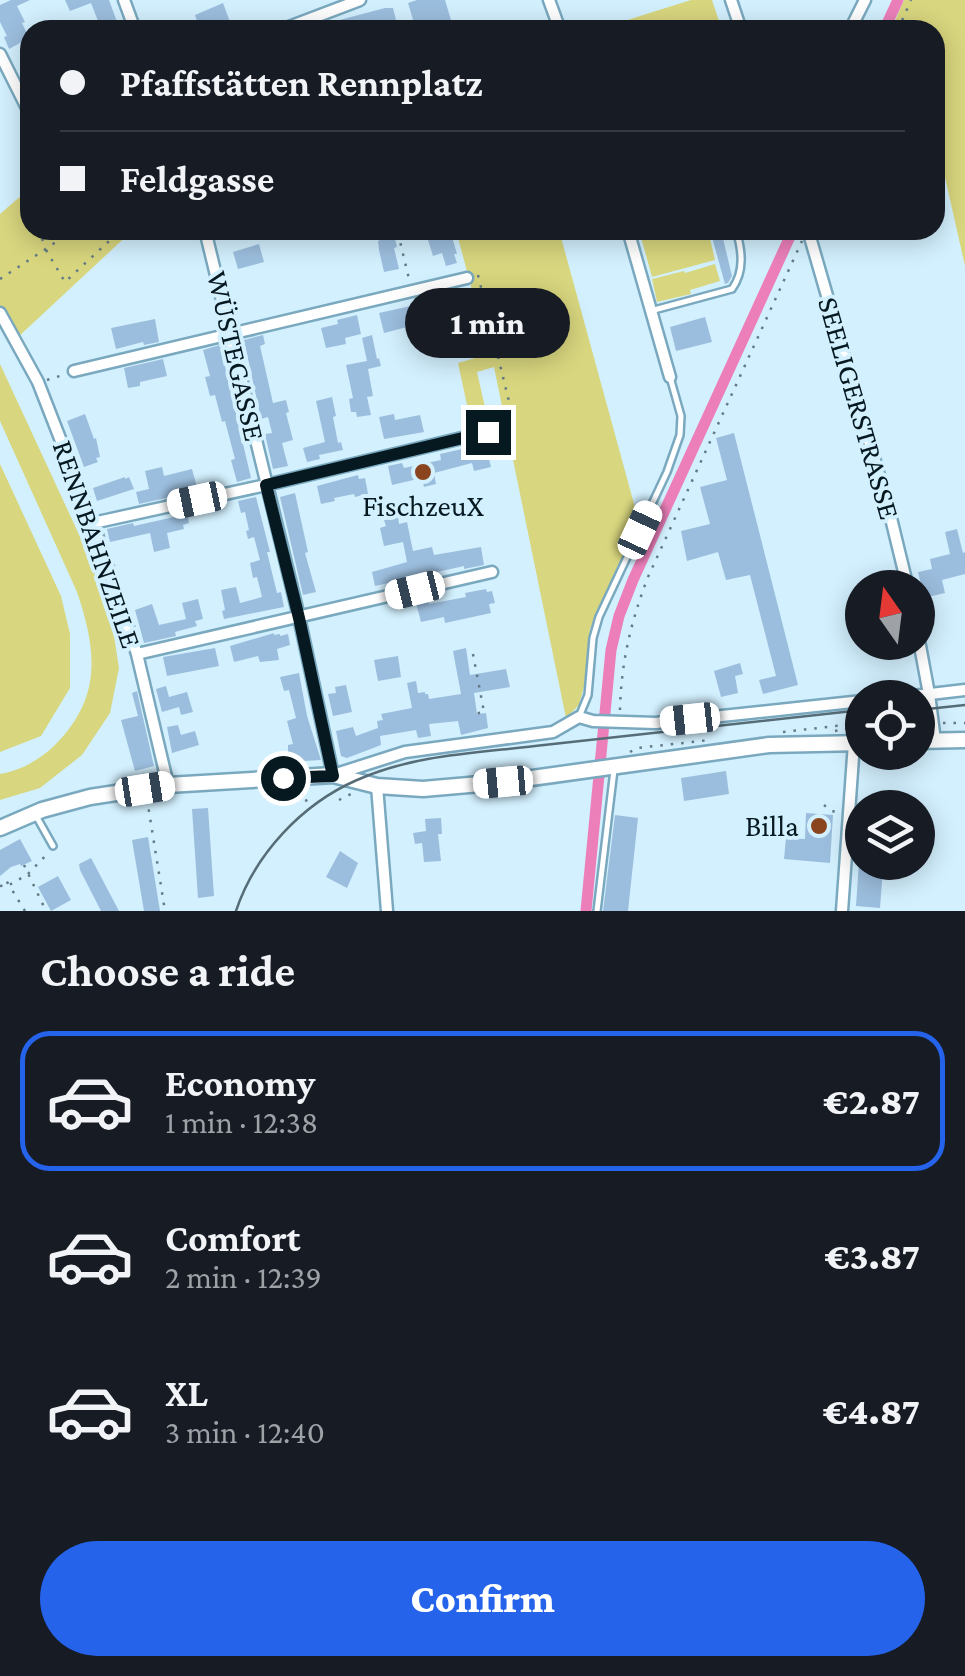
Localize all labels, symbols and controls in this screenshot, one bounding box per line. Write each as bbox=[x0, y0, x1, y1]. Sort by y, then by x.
text: Pfaffstätten Rennplatz bbox=[120, 62, 483, 104]
text: Feldgasse bbox=[120, 158, 274, 200]
street label: WÜSTEGASSE bbox=[201, 268, 272, 444]
callout: 1 min bbox=[406, 287, 570, 357]
street label: SEELIGERSTRASSE bbox=[812, 293, 907, 523]
text: 1 min bbox=[450, 305, 525, 341]
route end bbox=[466, 410, 511, 455]
street label: RENNBAHNZEILE bbox=[46, 436, 148, 652]
marker: FischzeuX bbox=[412, 461, 434, 483]
car bbox=[165, 479, 229, 521]
place label: FischzeuX bbox=[362, 489, 484, 522]
car bbox=[614, 496, 666, 564]
car bbox=[382, 568, 448, 612]
north arrow bbox=[845, 570, 935, 660]
map controls bbox=[845, 570, 935, 880]
button: locate bbox=[845, 680, 935, 770]
car bbox=[659, 701, 721, 737]
route start bbox=[261, 756, 306, 801]
car bbox=[472, 764, 534, 800]
car bbox=[113, 769, 177, 809]
button: layers bbox=[845, 790, 935, 880]
place label: Billa bbox=[745, 809, 799, 842]
marker: Billa bbox=[808, 815, 830, 837]
text: Choose a ride bbox=[40, 946, 295, 996]
icon: car bbox=[45, 1056, 135, 1146]
text: Economy bbox=[165, 1062, 315, 1104]
text: €2.87 bbox=[823, 1080, 920, 1122]
text: 1 min · 12:38 bbox=[165, 1104, 318, 1140]
icon: car bbox=[45, 1211, 135, 1301]
text: Comfort bbox=[165, 1217, 301, 1259]
text: €3.87 bbox=[825, 1235, 920, 1277]
text: 2 min · 12:39 bbox=[165, 1259, 322, 1295]
icon: car bbox=[45, 1366, 135, 1456]
text: XL bbox=[165, 1372, 208, 1414]
text: €4.87 bbox=[823, 1390, 920, 1432]
text: 3 min · 12:40 bbox=[165, 1414, 325, 1450]
button: Confirm bbox=[40, 1541, 925, 1656]

